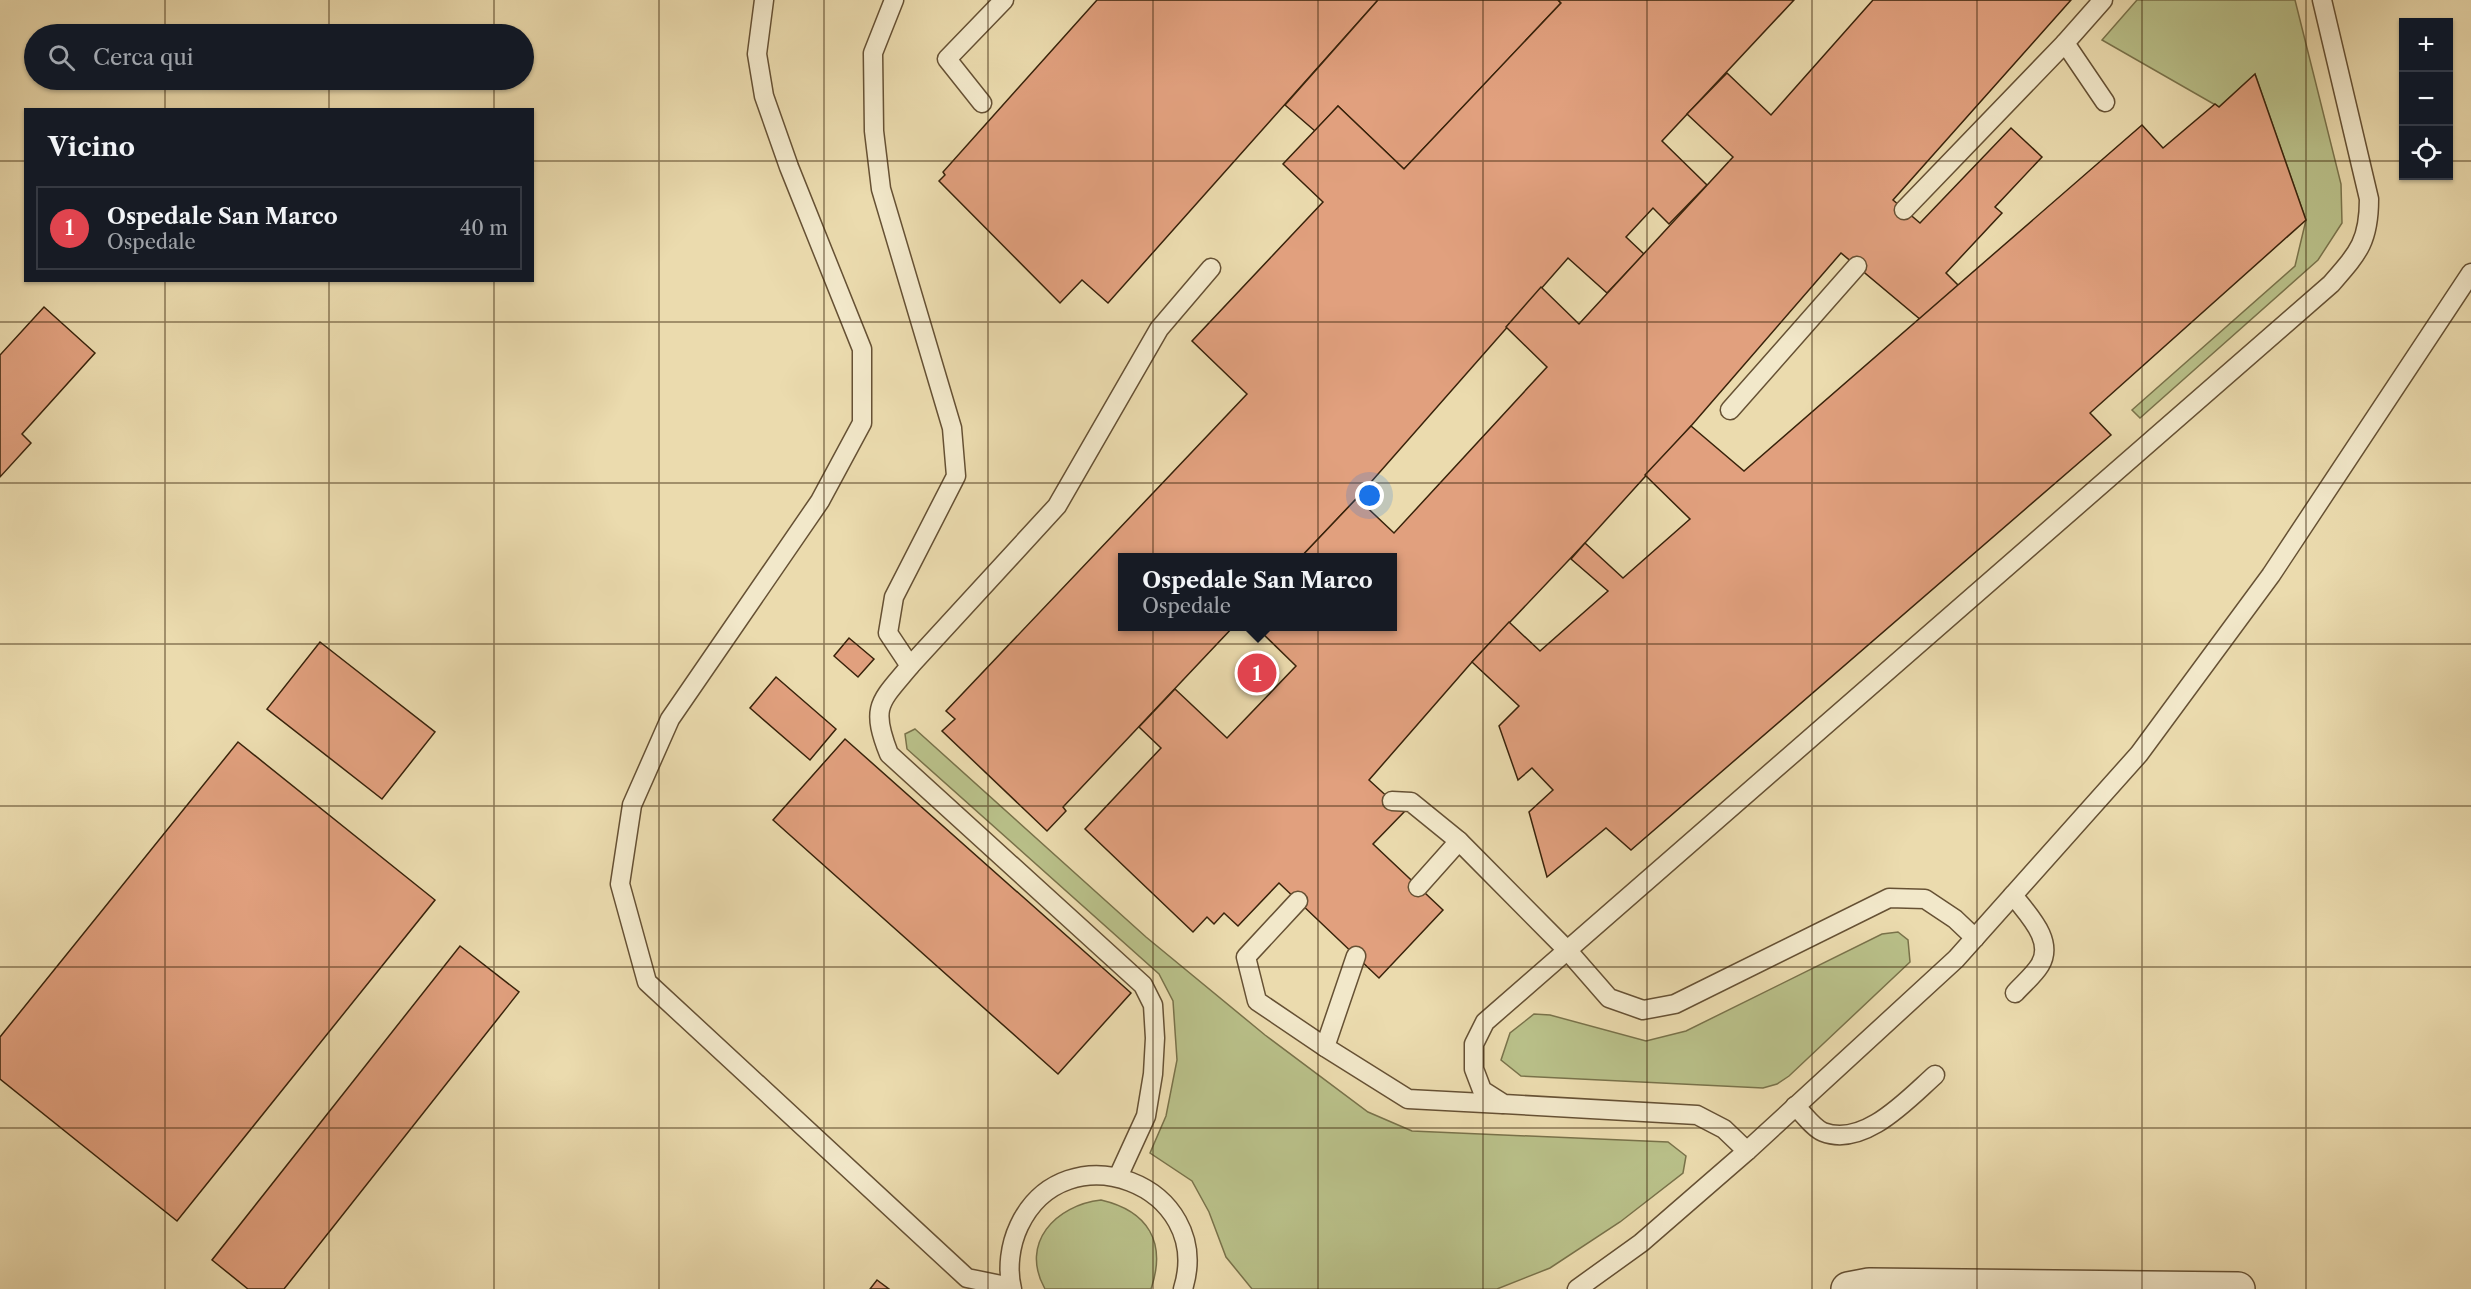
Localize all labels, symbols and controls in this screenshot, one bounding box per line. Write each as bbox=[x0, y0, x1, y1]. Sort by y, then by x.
map controls bbox=[2399, 18, 2453, 180]
button: + bbox=[2399, 18, 2453, 72]
search box bbox=[24, 24, 534, 90]
icon: search bbox=[45, 41, 78, 74]
text: Cerca qui bbox=[93, 44, 194, 71]
button: − bbox=[2399, 72, 2453, 126]
button: locate bbox=[2399, 126, 2453, 180]
text: Vicino bbox=[48, 131, 135, 163]
text: Ospedale San Marco bbox=[107, 203, 338, 230]
text: 1 bbox=[65, 216, 74, 240]
text: 40 m bbox=[460, 216, 508, 240]
text: Ospedale bbox=[107, 230, 196, 254]
your location bbox=[1355, 481, 1384, 510]
popup bbox=[1118, 553, 1397, 631]
text: Ospedale San Marco bbox=[1142, 567, 1373, 594]
text: Ospedale bbox=[1142, 594, 1231, 618]
pin: 1 bbox=[1238, 650, 1276, 696]

